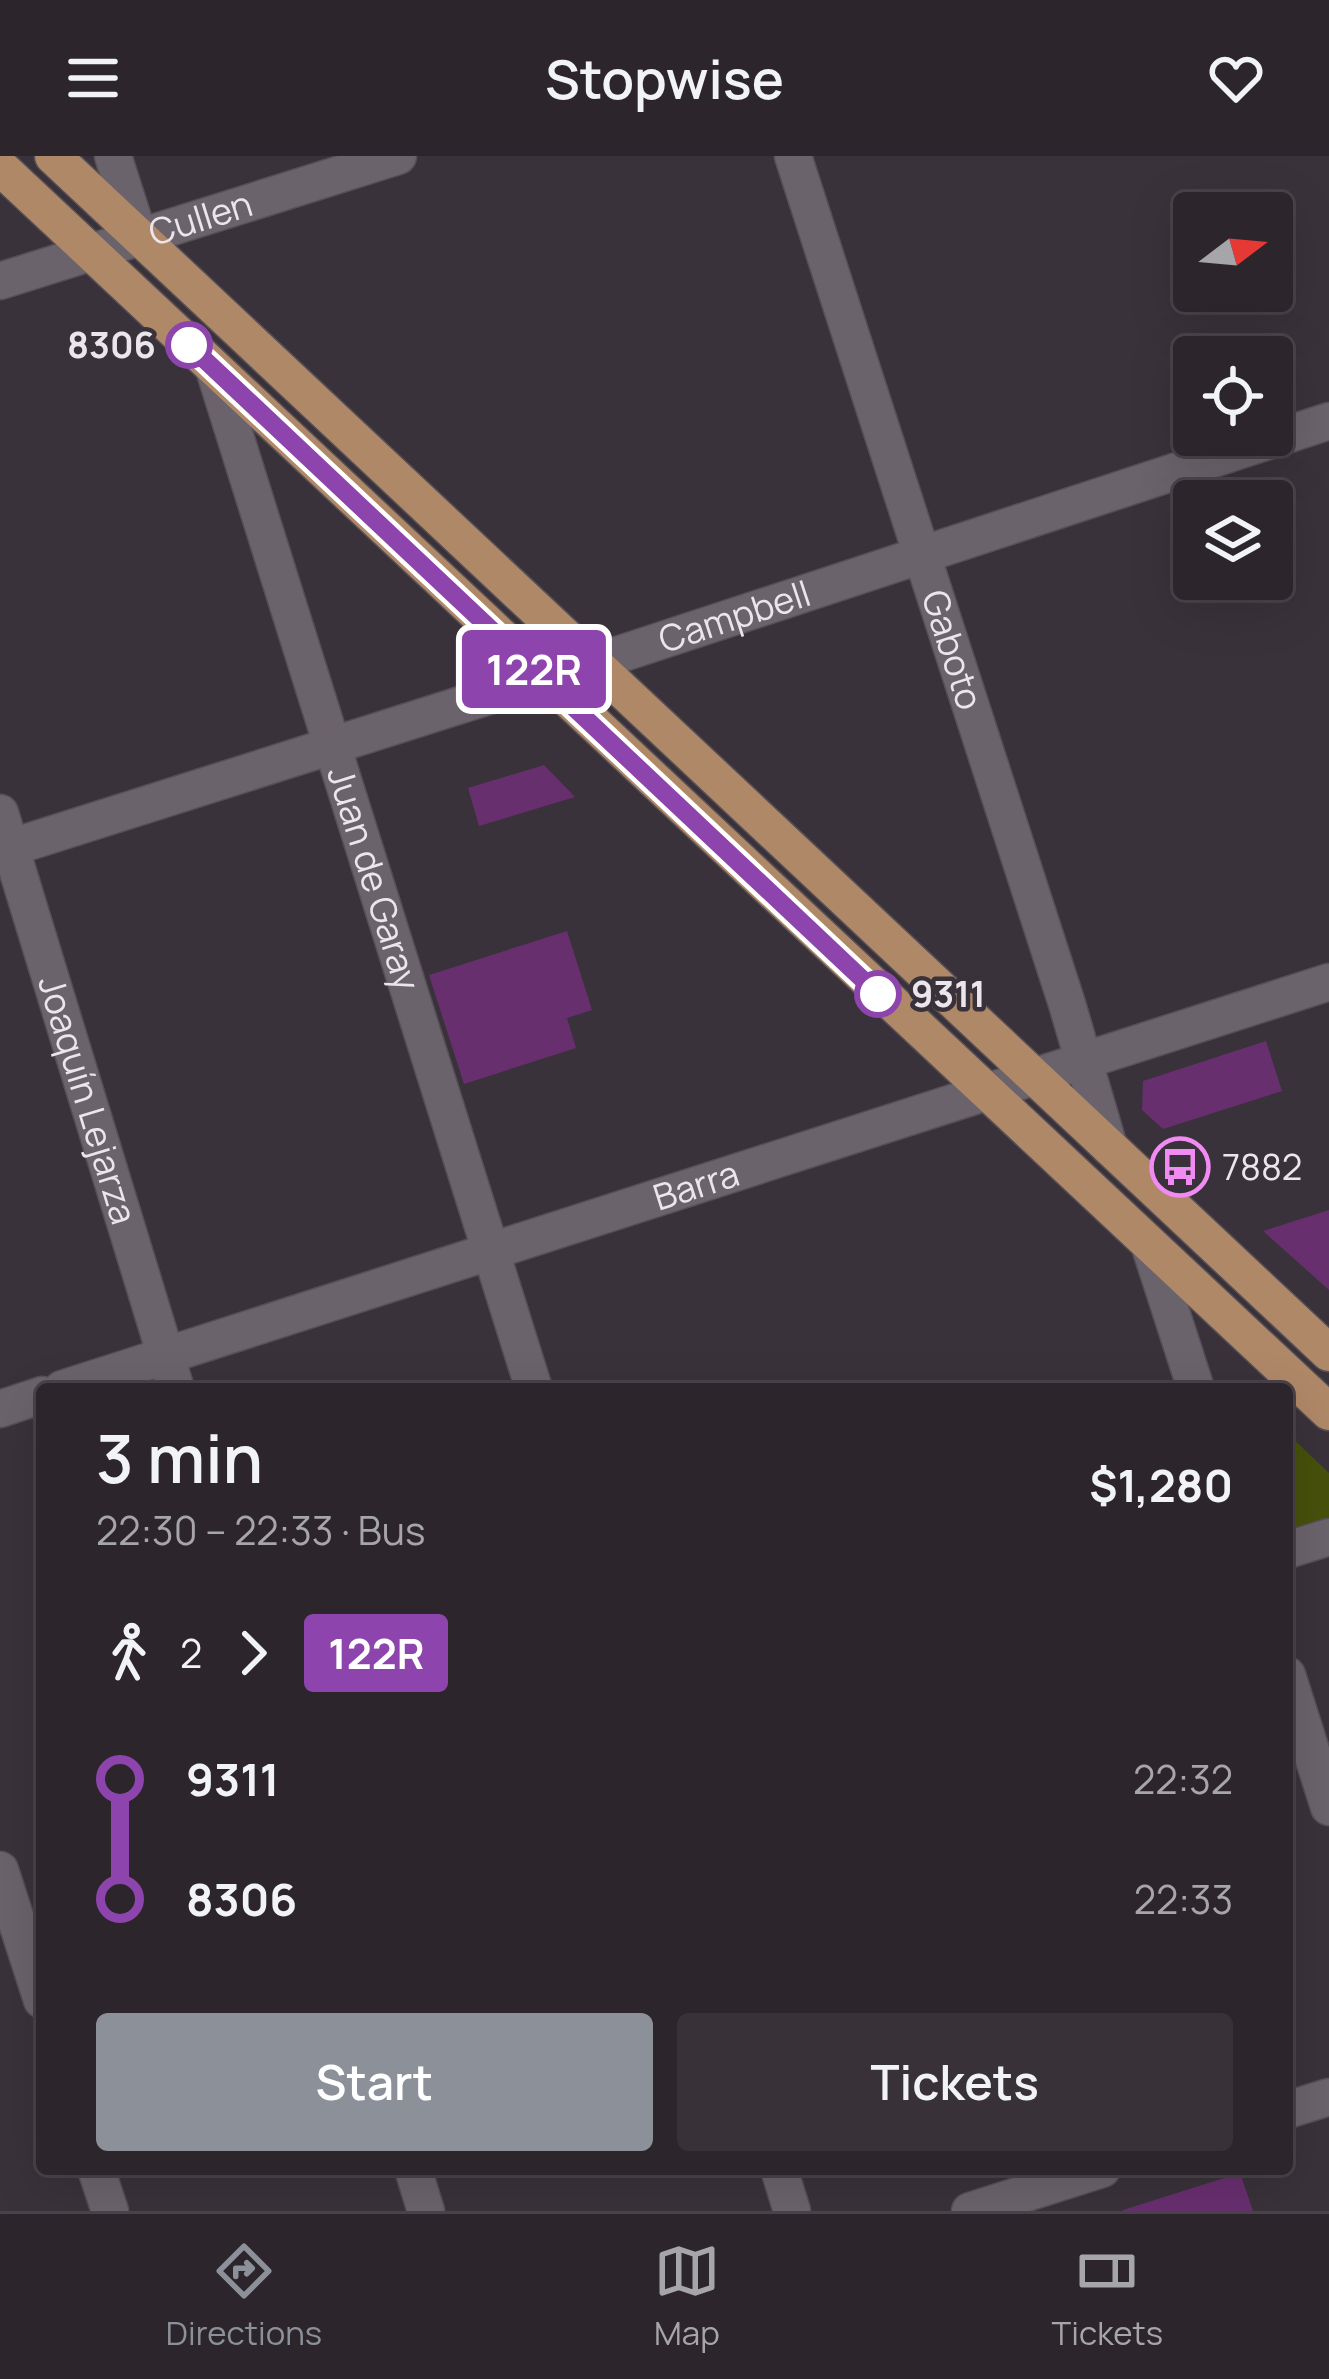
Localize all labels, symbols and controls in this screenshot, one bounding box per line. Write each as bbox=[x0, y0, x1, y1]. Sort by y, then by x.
text: Stopwise bbox=[545, 41, 784, 115]
icon: menu bbox=[60, 45, 126, 111]
icon: heart bbox=[1203, 45, 1269, 111]
street label: Cullen bbox=[142, 178, 258, 257]
north arrow bbox=[1173, 192, 1293, 312]
map controls bbox=[1173, 192, 1293, 600]
place label: 8306 bbox=[67, 320, 156, 369]
marker: 8306 bbox=[167, 323, 211, 367]
button: locate bbox=[1173, 336, 1293, 456]
button: layers bbox=[1173, 480, 1293, 600]
street label: Campbell bbox=[652, 568, 816, 664]
street label: Gaboto bbox=[911, 584, 995, 716]
line badge: 122R bbox=[450, 630, 618, 708]
text: 122R bbox=[486, 640, 582, 698]
street label: Juan de Garay bbox=[316, 760, 432, 996]
place label: 9311 bbox=[911, 969, 986, 1018]
street label: Joaquín Lejarza bbox=[27, 970, 149, 1230]
marker: 9311 bbox=[856, 972, 900, 1016]
bus stop icon: 7882 bbox=[1149, 1136, 1211, 1198]
place label: 7882 bbox=[1222, 1142, 1302, 1191]
street label: Barra bbox=[647, 1148, 745, 1222]
text: 3 min bbox=[96, 1413, 263, 1503]
text: $1,280 bbox=[1089, 1454, 1233, 1516]
text: 22:30 – 22:33 · Bus bbox=[96, 1503, 425, 1557]
icon: walk bbox=[96, 1620, 162, 1686]
icon: forward bbox=[220, 1620, 286, 1686]
text: 122R bbox=[328, 1624, 424, 1682]
text: 2 bbox=[180, 1626, 202, 1680]
text: 9311 bbox=[186, 1748, 280, 1810]
text: 22:32 bbox=[1133, 1752, 1233, 1806]
text: 8306 bbox=[186, 1868, 297, 1930]
text: 22:33 bbox=[1134, 1872, 1233, 1926]
button: Start bbox=[96, 2013, 653, 2151]
button: Tickets bbox=[677, 2013, 1233, 2151]
tab: Directions bbox=[166, 2238, 322, 2355]
tab: Map bbox=[654, 2238, 720, 2355]
tab: Tickets bbox=[1052, 2238, 1163, 2355]

